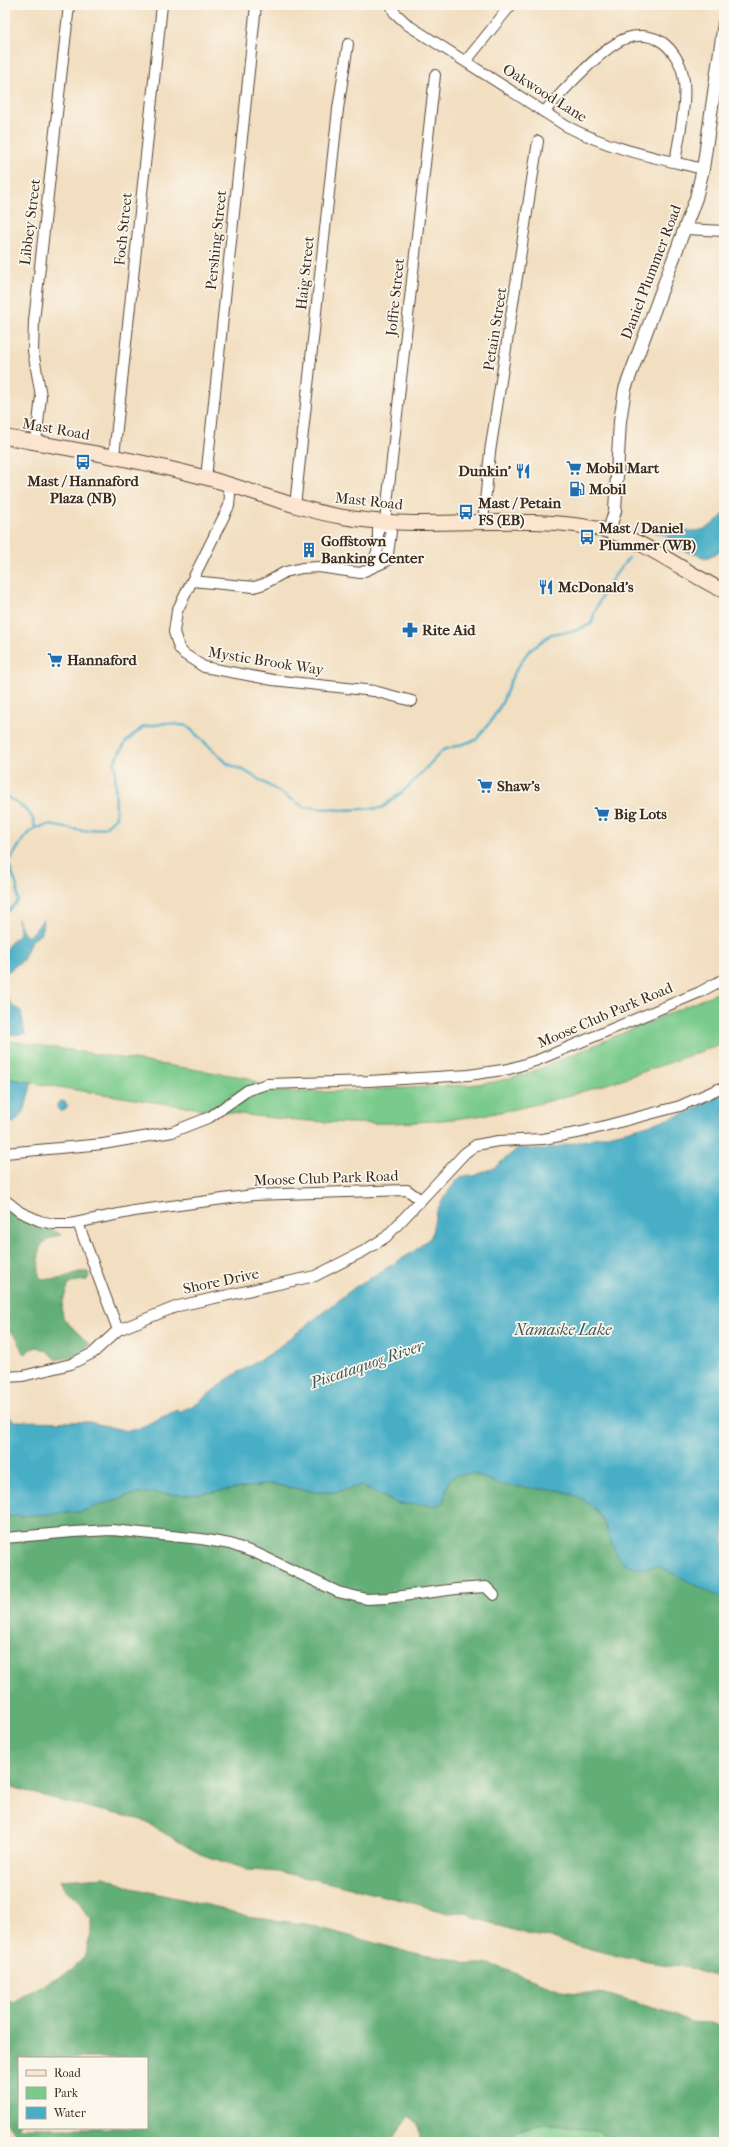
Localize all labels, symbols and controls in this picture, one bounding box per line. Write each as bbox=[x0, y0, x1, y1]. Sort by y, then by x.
street label: Oakwood Lane bbox=[499, 60, 591, 126]
street label: Libbey Street bbox=[16, 177, 44, 266]
street label: Pershing Street bbox=[202, 189, 230, 291]
street label: Foch Street bbox=[110, 191, 136, 266]
street label: Daniel Plummer Road bbox=[617, 201, 685, 342]
street label: Haig Street bbox=[292, 235, 318, 311]
street label: Joffre Street bbox=[382, 256, 408, 338]
street label: Petain Street bbox=[480, 285, 511, 372]
street label: Mast Road bbox=[21, 414, 92, 444]
bus stop icon: Mast / Hannaford Plaza (NB) bbox=[74, 453, 92, 471]
supermarket icon: Mobil Mart bbox=[565, 459, 583, 477]
place label: Mobil Mart bbox=[585, 459, 660, 477]
place label: Dunkin' bbox=[458, 462, 512, 480]
restaurant icon: Dunkin' bbox=[514, 462, 532, 480]
place label: Mast / Hannaford Plaza (NB) bbox=[26, 472, 139, 507]
fuel station icon: Mobil bbox=[568, 480, 586, 498]
place label: Mobil bbox=[588, 480, 627, 498]
street label: Mast Road bbox=[334, 488, 405, 514]
place label: Mast / Petain FS (EB) bbox=[477, 494, 561, 529]
bus stop icon: Mast / Petain FS (EB) bbox=[457, 503, 475, 521]
place label: Mast / Daniel Plummer (WB) bbox=[598, 519, 696, 554]
bus stop icon: Mast / Daniel Plummer (WB) bbox=[578, 528, 596, 546]
place label: Goffstown Banking Center bbox=[321, 532, 424, 567]
building icon: Goffstown Banking Center bbox=[300, 541, 318, 559]
restaurant icon: McDonald's bbox=[537, 578, 555, 596]
place label: McDonald's bbox=[557, 578, 634, 596]
pharmacy icon: Rite Aid bbox=[401, 621, 419, 639]
place label: Rite Aid bbox=[422, 621, 476, 639]
street label: Mystic Brook Way bbox=[207, 643, 326, 679]
supermarket icon: Hannaford bbox=[46, 651, 64, 669]
place label: Hannaford bbox=[67, 651, 138, 669]
supermarket icon: Shaw's bbox=[476, 777, 494, 795]
place label: Shaw's bbox=[497, 777, 540, 795]
supermarket icon: Big Lots bbox=[593, 805, 611, 823]
place label: Big Lots bbox=[614, 805, 667, 823]
street label: Moose Club Park Road bbox=[535, 978, 676, 1052]
street label: Moose Club Park Road bbox=[253, 1166, 400, 1190]
street label: Shore Drive bbox=[181, 1264, 261, 1298]
water label: Namaske Lake bbox=[513, 1320, 612, 1339]
water label: Piscataquog River bbox=[307, 1335, 428, 1393]
legend bbox=[18, 2057, 148, 2129]
text: Road bbox=[54, 2066, 81, 2080]
text: Park bbox=[54, 2086, 79, 2100]
text: Water bbox=[53, 2106, 87, 2120]

